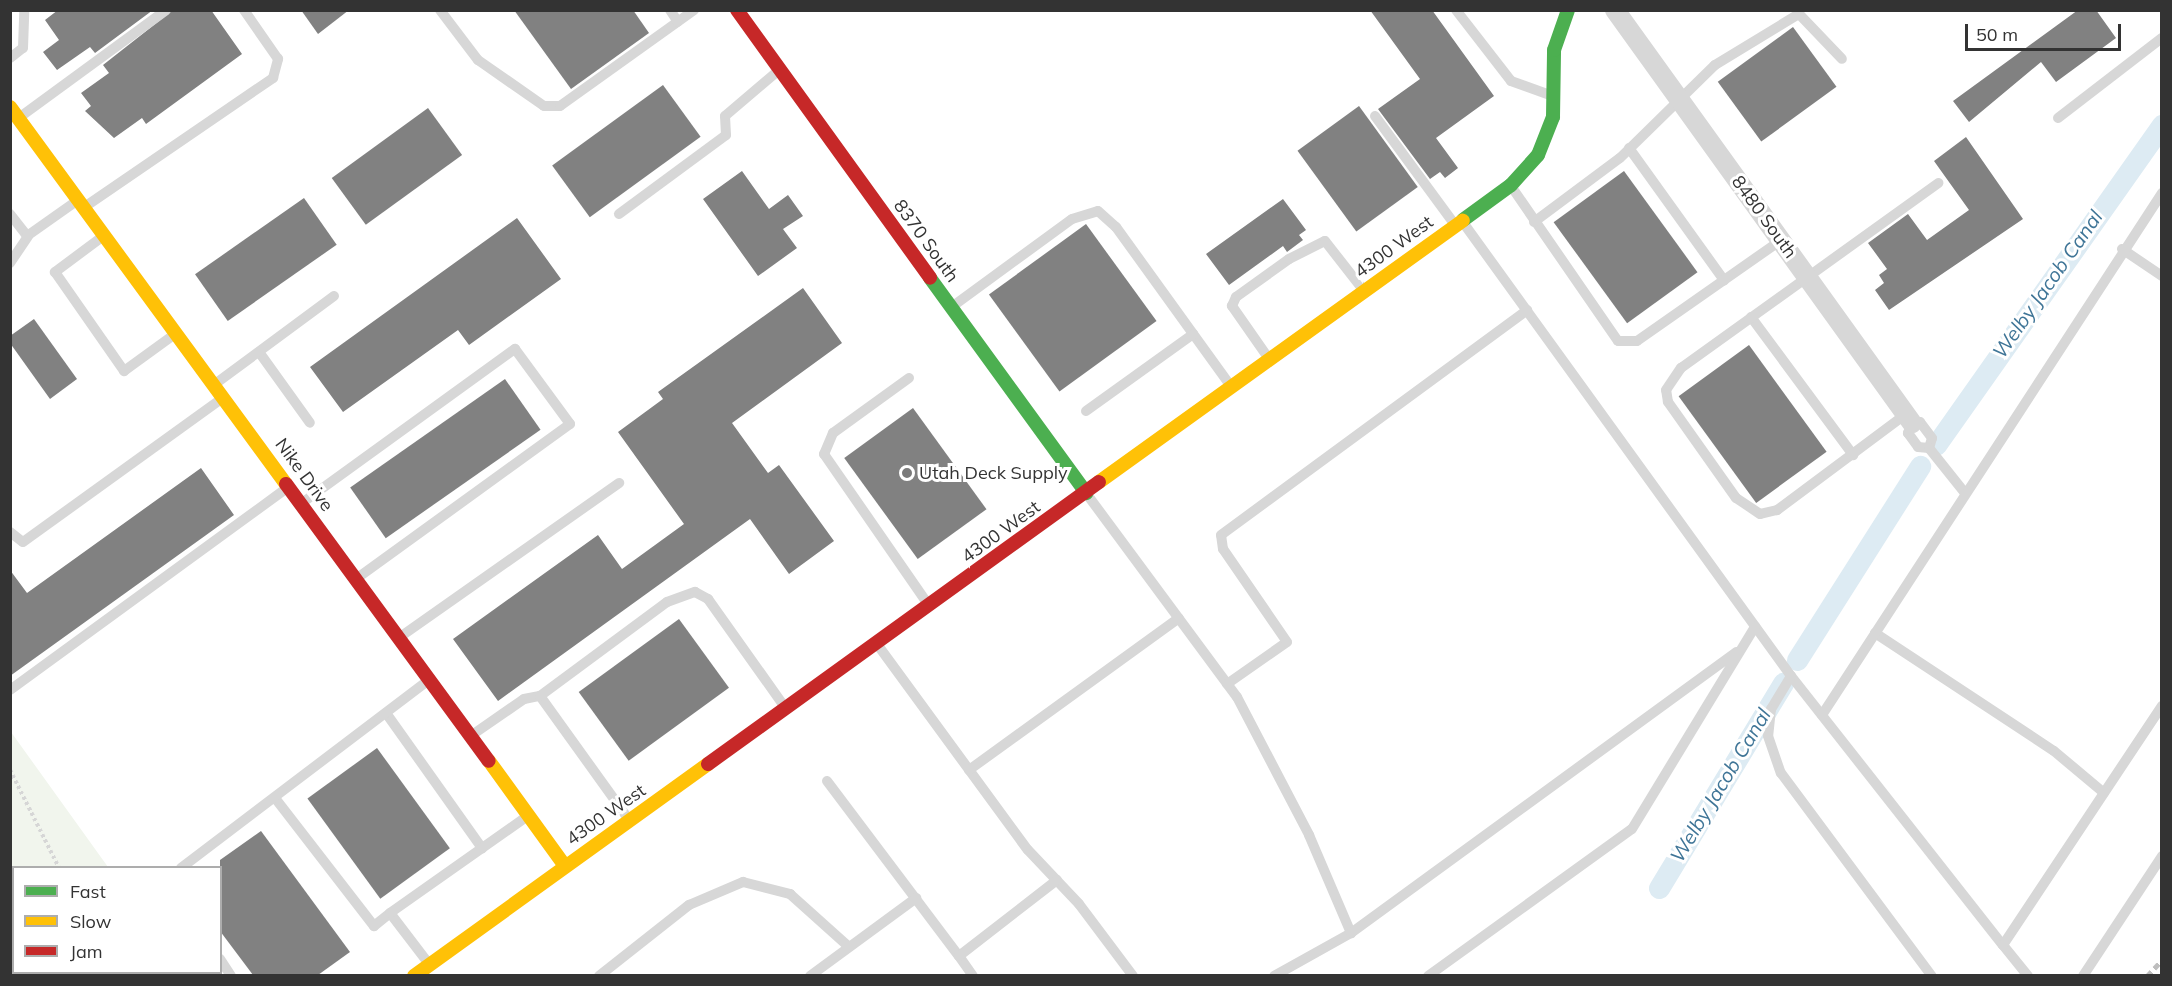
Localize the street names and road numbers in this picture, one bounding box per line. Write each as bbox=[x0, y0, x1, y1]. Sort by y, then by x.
street label: 8480 South bbox=[1727, 172, 1801, 262]
street label: 8370 South bbox=[889, 196, 963, 286]
street label: 4300 West bbox=[1351, 211, 1437, 283]
street label: Nike Drive bbox=[270, 434, 338, 516]
street label: 4300 West bbox=[958, 496, 1044, 568]
street label: 4300 West bbox=[562, 780, 650, 850]

